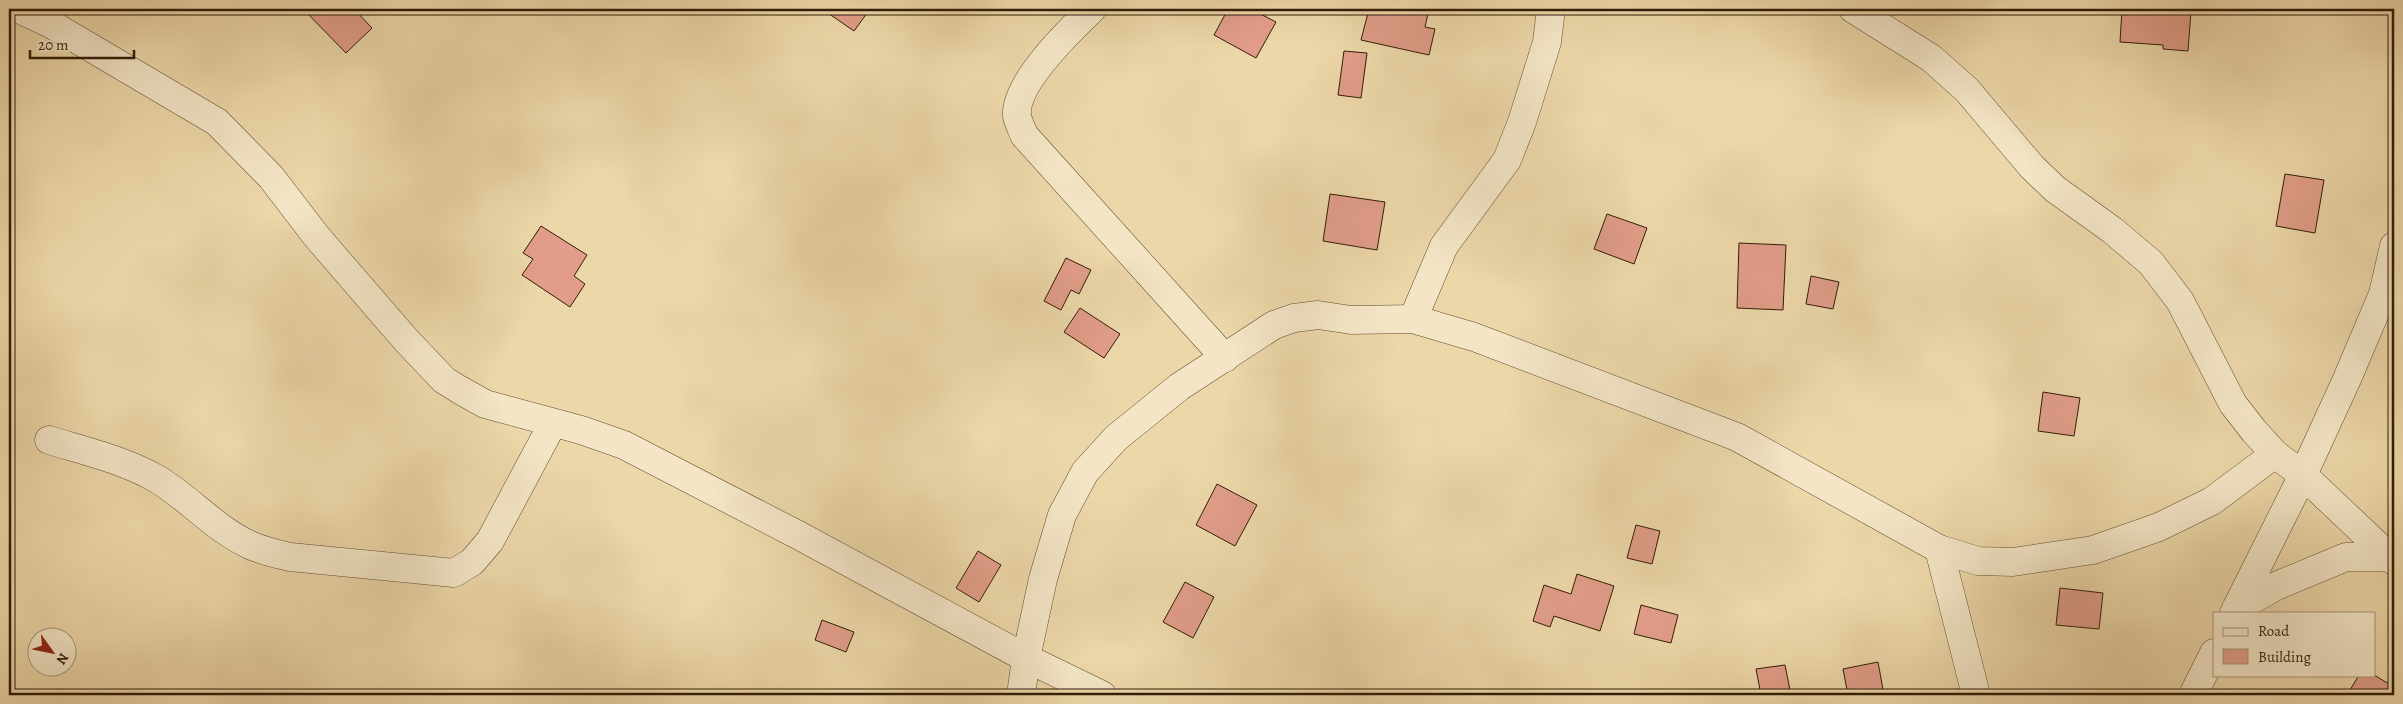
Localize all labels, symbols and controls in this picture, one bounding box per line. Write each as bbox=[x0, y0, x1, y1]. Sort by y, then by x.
scale bar bbox=[30, 28, 134, 60]
text: 20 m bbox=[38, 35, 69, 55]
legend bbox=[2213, 612, 2376, 676]
text: Road bbox=[2258, 621, 2290, 641]
north arrow bbox=[28, 626, 78, 676]
text: Building bbox=[2258, 647, 2311, 667]
text: N bbox=[52, 649, 73, 668]

